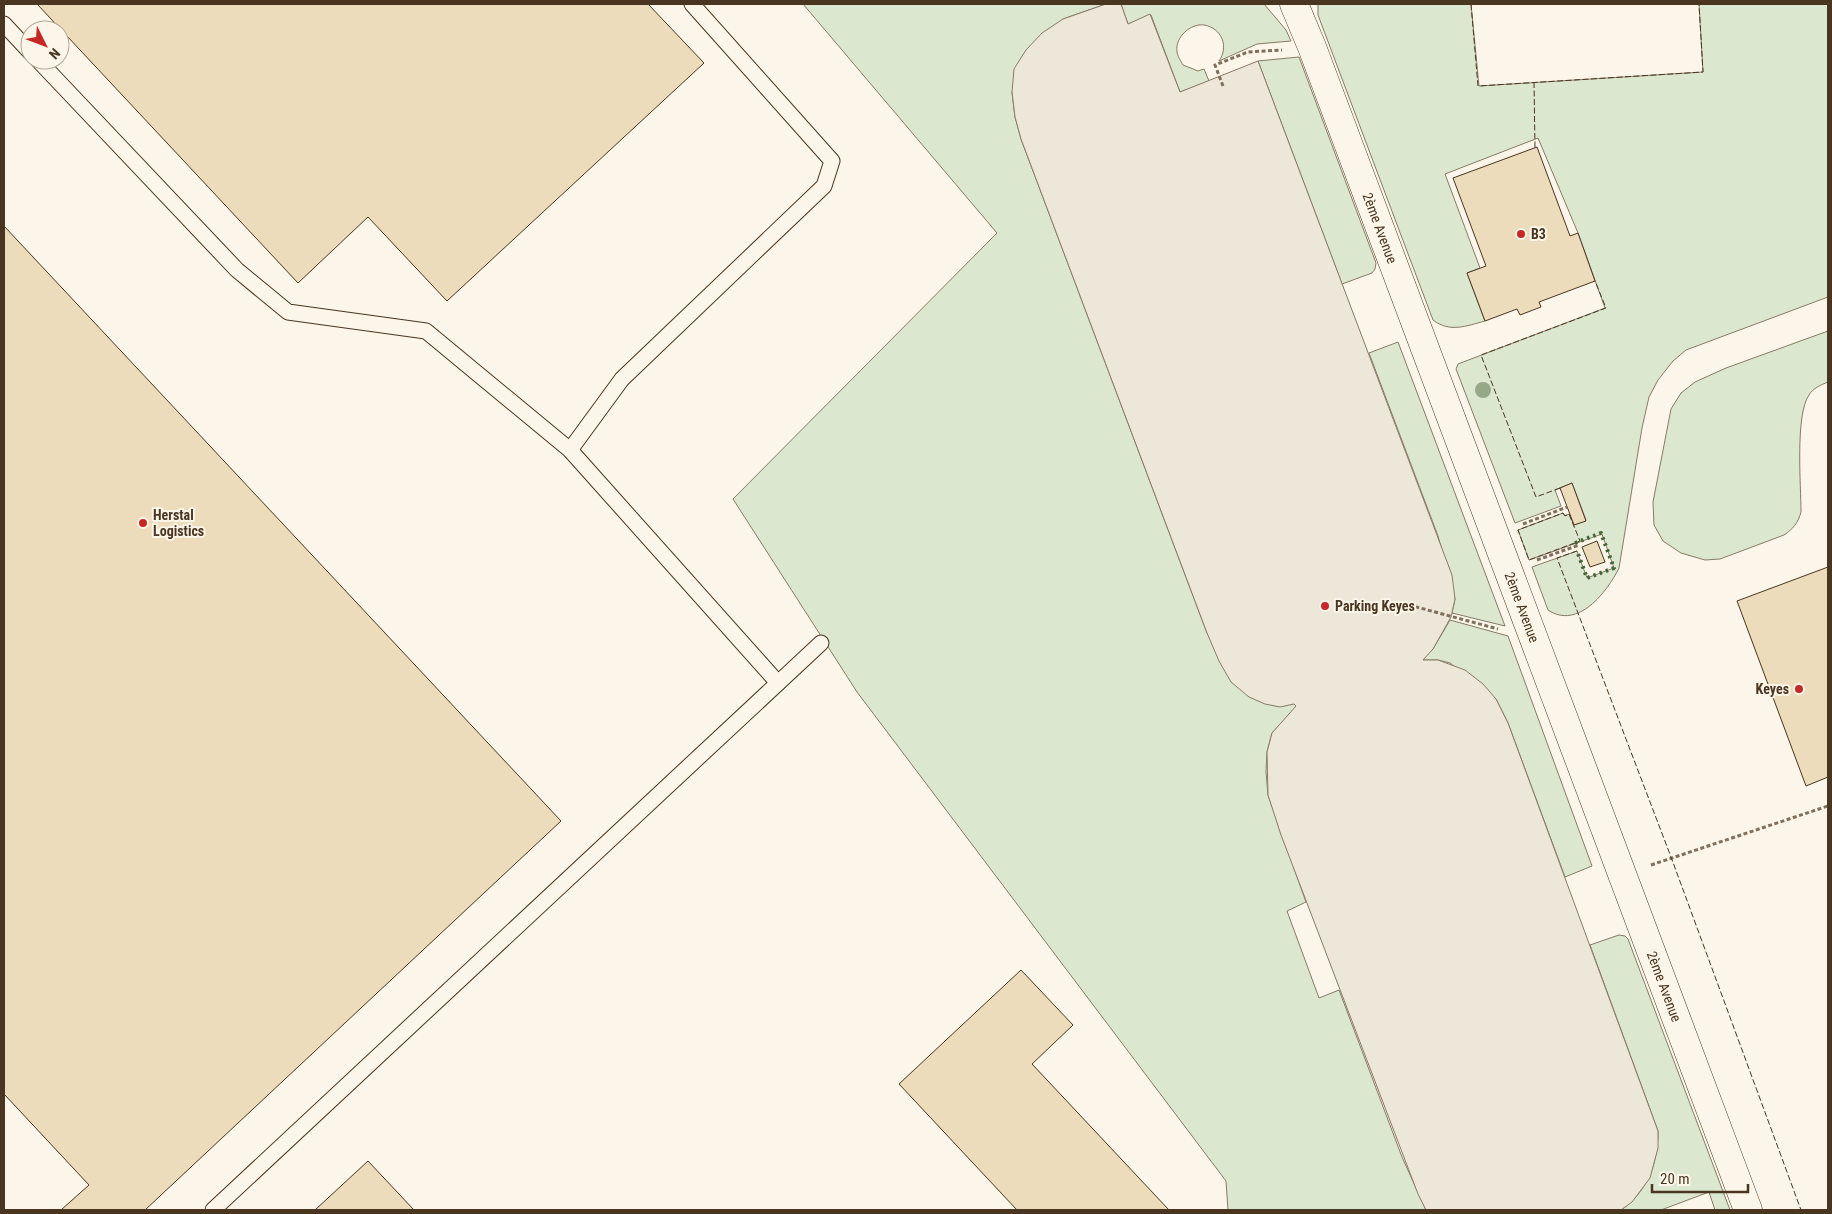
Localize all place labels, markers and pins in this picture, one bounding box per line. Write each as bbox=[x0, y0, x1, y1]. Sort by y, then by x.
place label: B3 bbox=[1531, 226, 1546, 242]
marker: B3 bbox=[1515, 228, 1527, 240]
place label: Herstal Logistics bbox=[153, 507, 204, 539]
marker: Herstal Logistics bbox=[137, 517, 149, 529]
place label: Parking Keyes bbox=[1335, 598, 1415, 614]
marker: Parking Keyes bbox=[1319, 600, 1331, 612]
place label: Keyes bbox=[1756, 681, 1789, 697]
marker: Keyes bbox=[1793, 683, 1805, 695]

